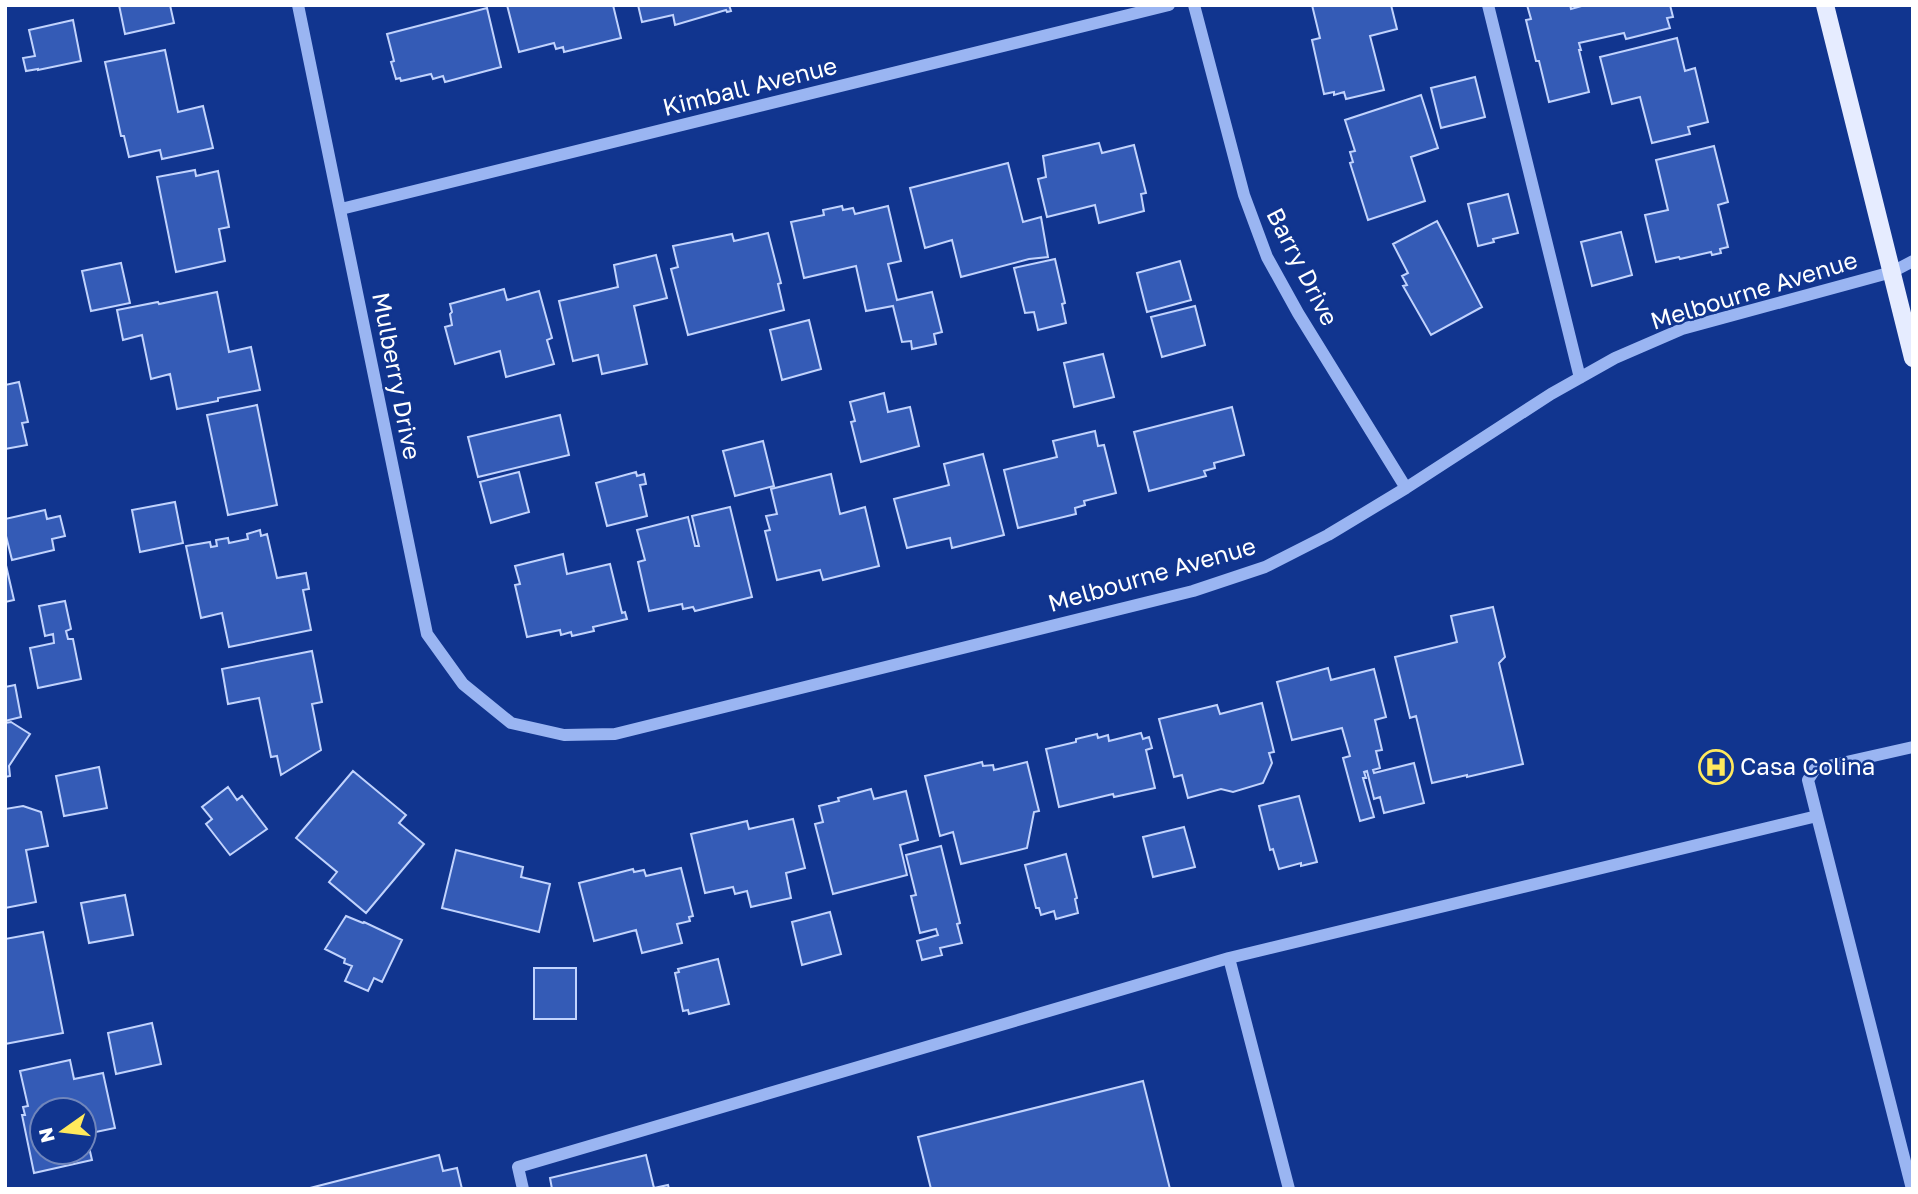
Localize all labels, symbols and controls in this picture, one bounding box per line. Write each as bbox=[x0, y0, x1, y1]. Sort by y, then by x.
street label: Kimball Avenue bbox=[659, 50, 840, 121]
street label: Barry Drive bbox=[1261, 203, 1345, 330]
street label: Melbourne Avenue bbox=[1647, 244, 1860, 335]
street label: Mulberry Drive bbox=[367, 290, 428, 462]
street label: Melbourne Avenue bbox=[1044, 530, 1259, 617]
hospital icon: Casa Colina bbox=[1697, 748, 1735, 786]
place label: Casa Colina bbox=[1740, 751, 1875, 780]
north arrow bbox=[28, 1096, 98, 1166]
text: N bbox=[33, 1125, 59, 1145]

